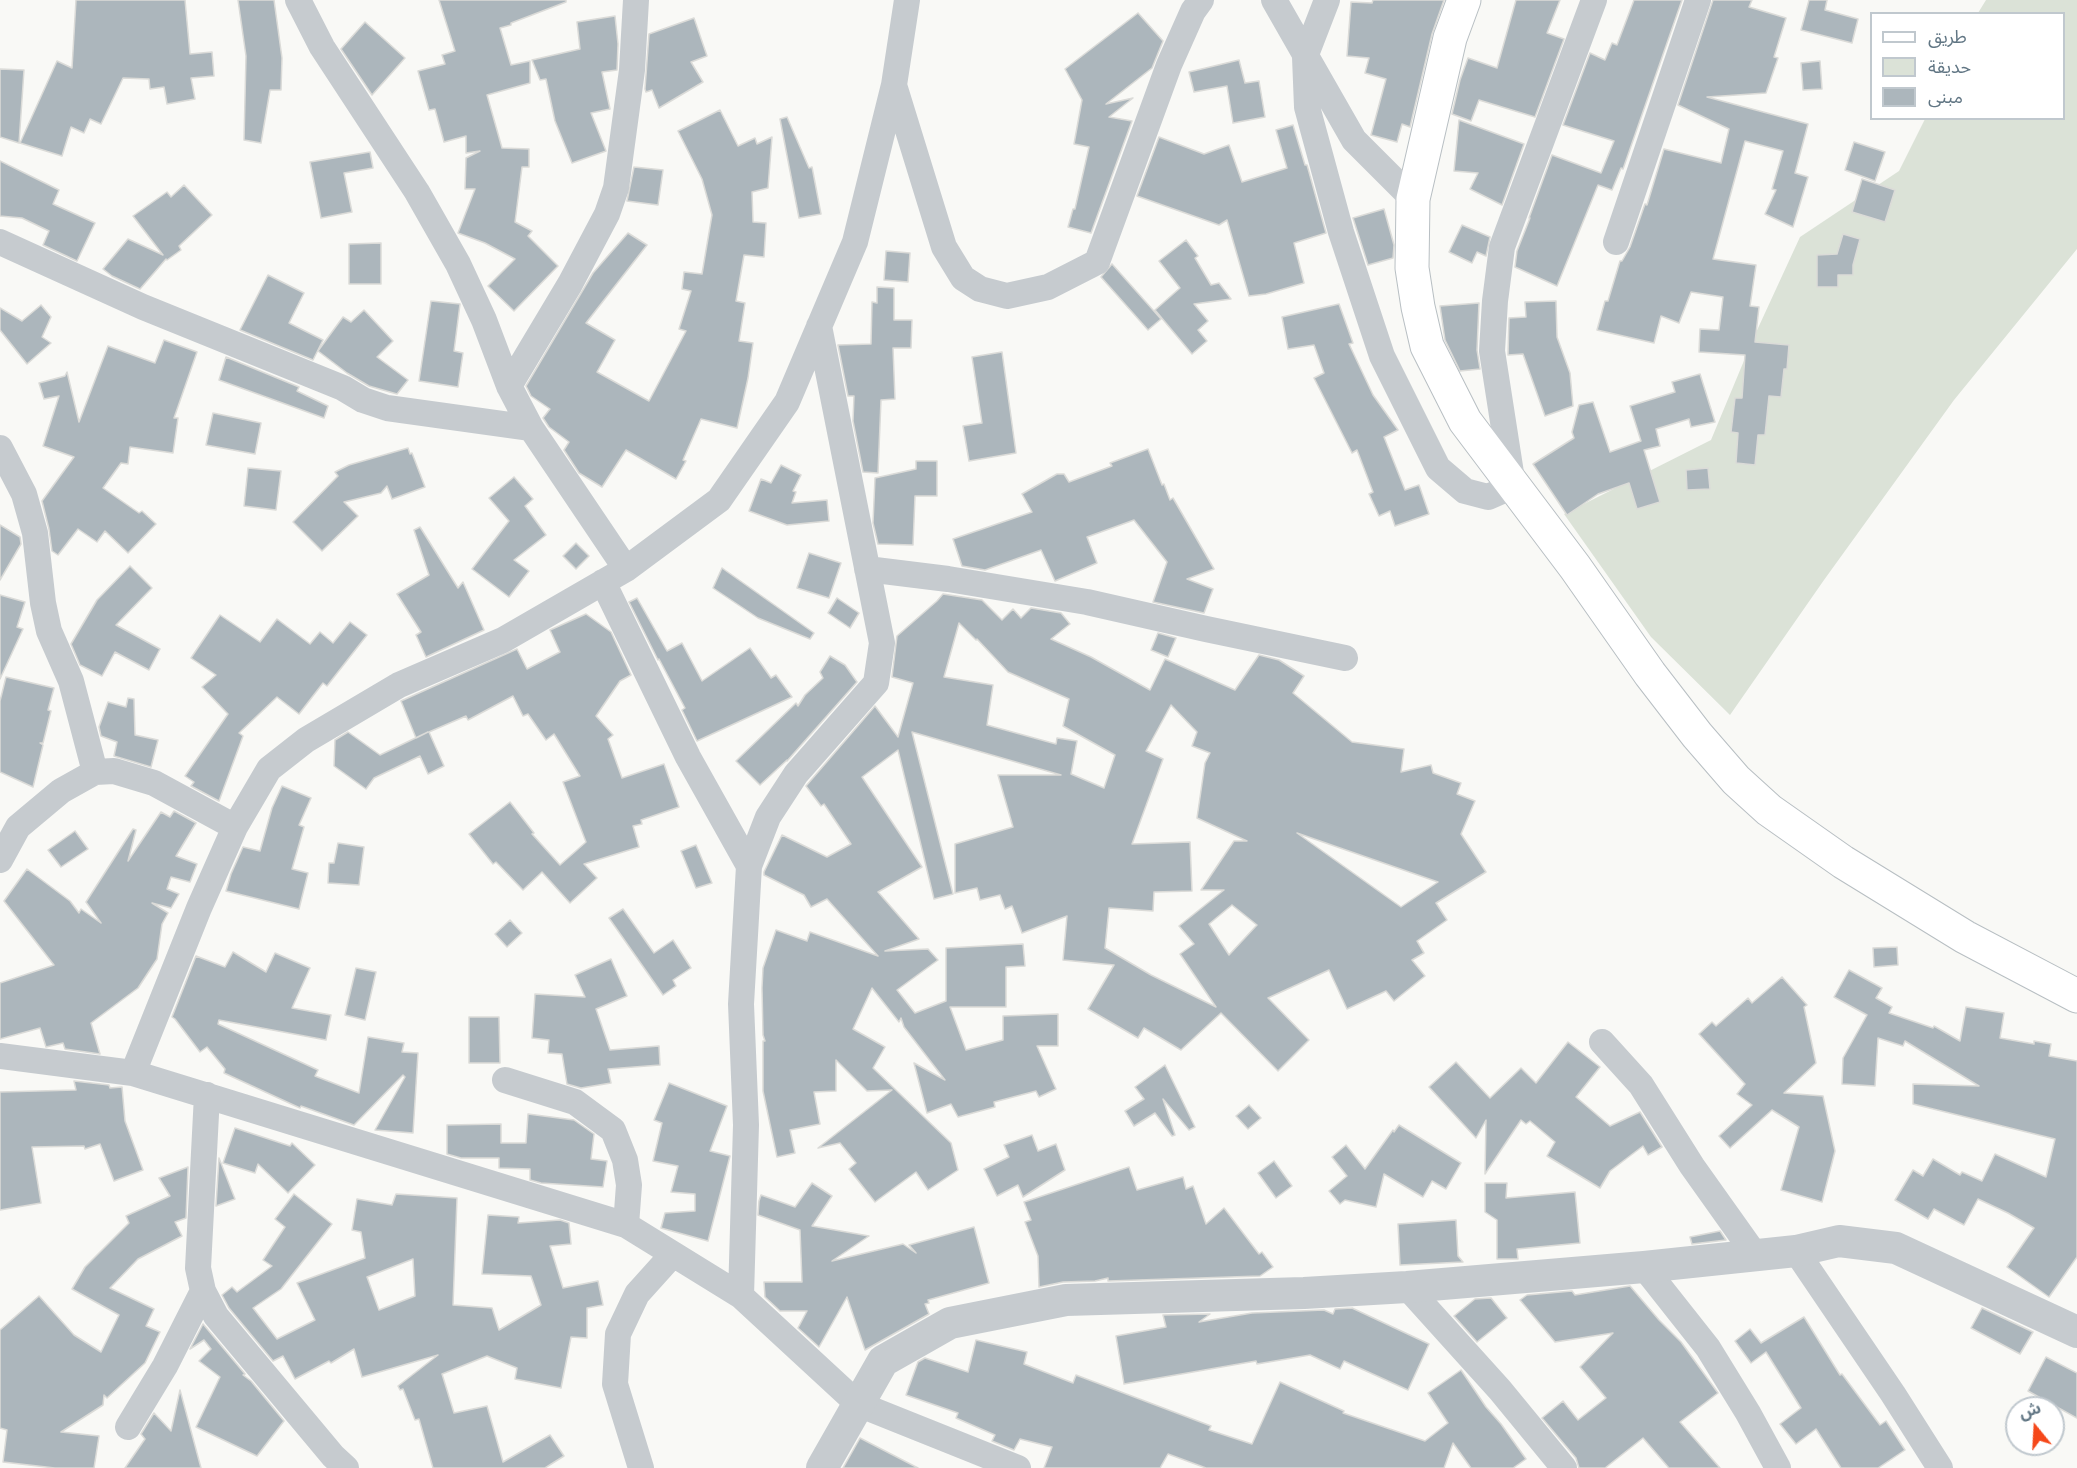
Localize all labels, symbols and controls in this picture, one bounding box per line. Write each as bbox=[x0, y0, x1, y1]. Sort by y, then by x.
legend bbox=[1870, 12, 2065, 120]
text: طريق bbox=[1928, 26, 1967, 48]
text: حديقة bbox=[1928, 56, 1971, 78]
text: مبنى bbox=[1928, 86, 1963, 108]
north arrow bbox=[2005, 1396, 2065, 1456]
text: ش bbox=[2017, 1398, 2043, 1423]

